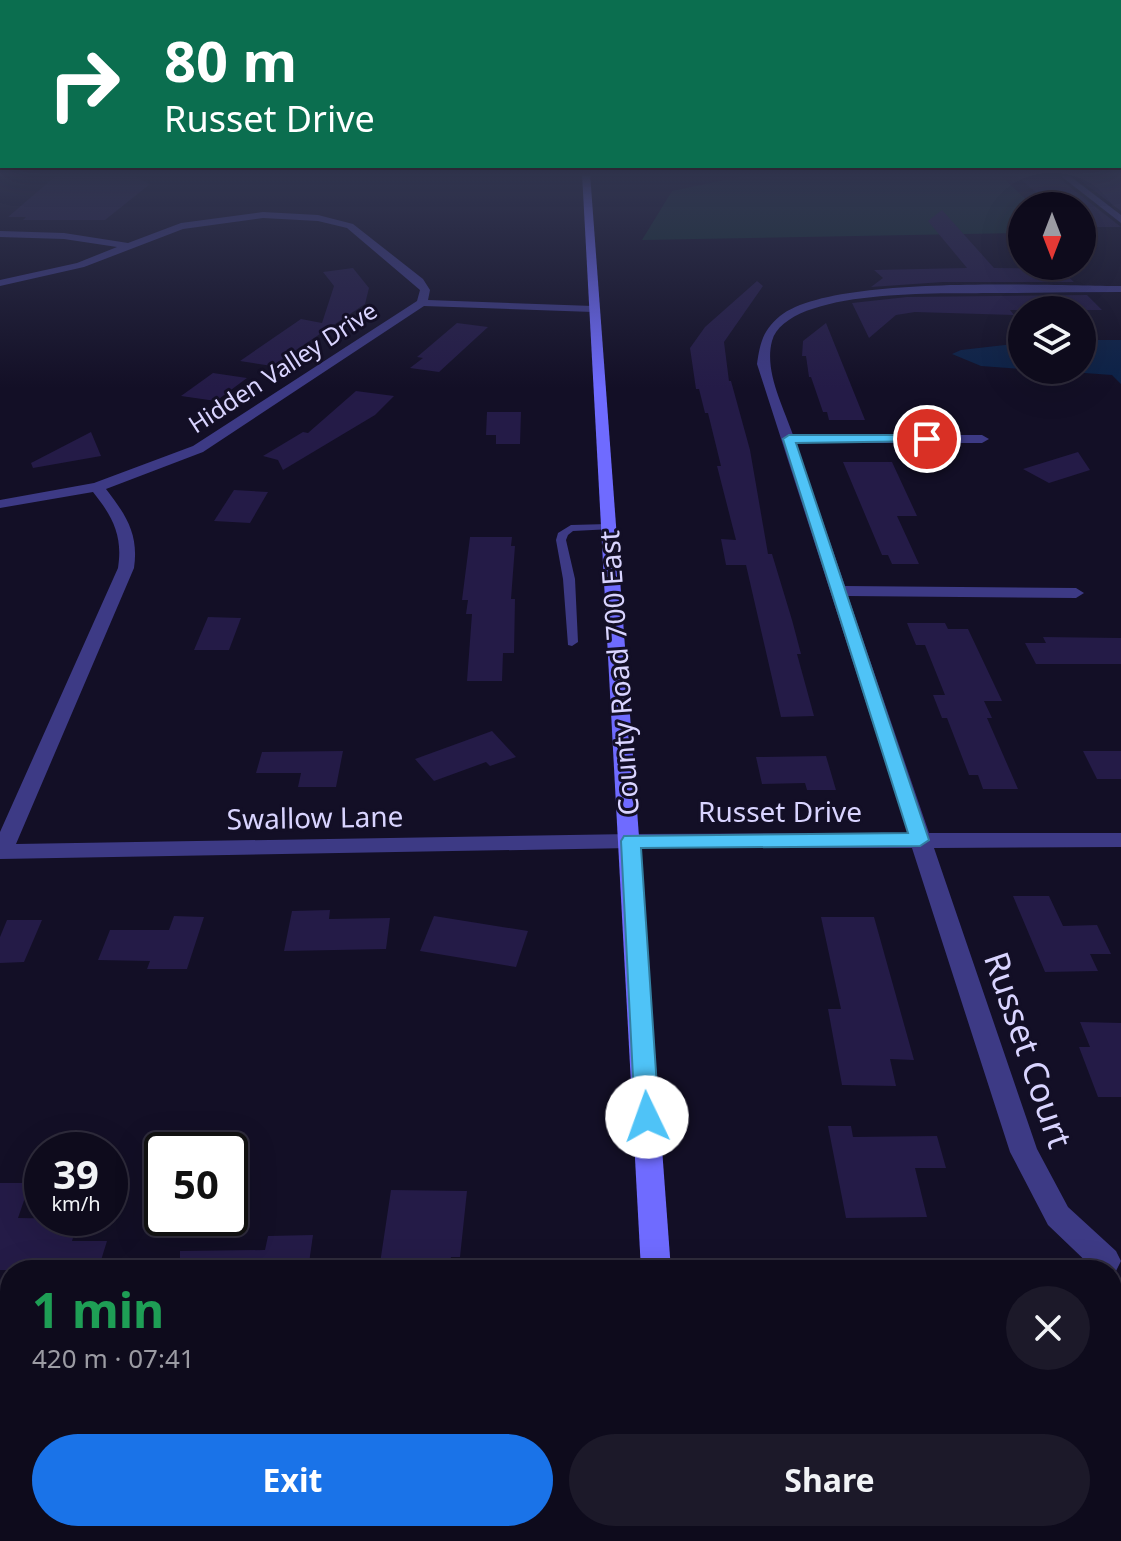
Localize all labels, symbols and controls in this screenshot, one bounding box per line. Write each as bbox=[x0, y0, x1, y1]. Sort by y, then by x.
text: 80 m bbox=[164, 22, 297, 98]
icon: right bbox=[32, 32, 136, 136]
text: Russet Drive bbox=[164, 94, 375, 143]
north arrow bbox=[1008, 192, 1096, 280]
map controls bbox=[1008, 192, 1096, 384]
street label: Hidden Valley Drive bbox=[181, 293, 383, 440]
button: layers bbox=[1008, 296, 1096, 384]
pin bbox=[893, 405, 961, 473]
icon: arrive bbox=[905, 417, 949, 461]
street label: County Road 700 East bbox=[589, 529, 647, 817]
street label: Russet Drive bbox=[698, 792, 862, 830]
street label: Swallow Lane bbox=[226, 796, 404, 838]
street label: Russet Court bbox=[974, 946, 1084, 1154]
position arrow bbox=[605, 1075, 689, 1159]
speed limit sign: 50 bbox=[144, 1132, 248, 1236]
text: 39 bbox=[53, 1146, 99, 1201]
text: km/h bbox=[51, 1190, 101, 1217]
text: 1 min bbox=[32, 1277, 164, 1342]
button: close bbox=[1006, 1286, 1090, 1370]
text: 420 m · 07:41 bbox=[32, 1340, 195, 1376]
button: Exit bbox=[32, 1434, 553, 1526]
button: Share bbox=[569, 1434, 1090, 1526]

